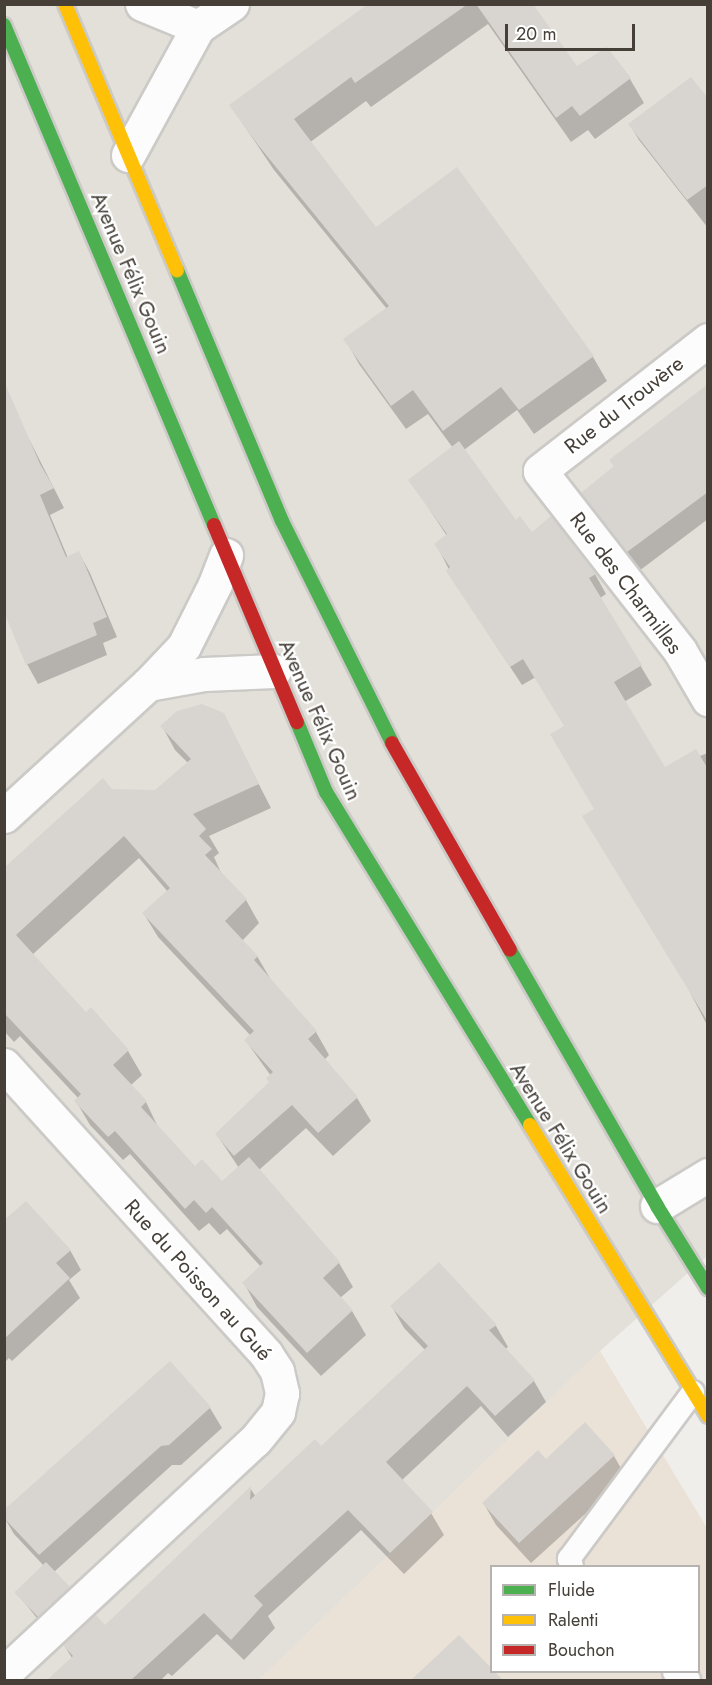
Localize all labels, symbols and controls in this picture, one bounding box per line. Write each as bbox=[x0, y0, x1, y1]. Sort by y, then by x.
scale bar bbox=[508, 12, 638, 50]
text: 20 m bbox=[516, 21, 556, 47]
street label: Avenue Félix Gouin bbox=[86, 188, 176, 358]
street label: Rue du Trouvère bbox=[559, 351, 689, 459]
street label: Rue des Charmilles bbox=[565, 507, 687, 659]
street label: Avenue Félix Gouin bbox=[273, 636, 367, 804]
street label: Avenue Félix Gouin bbox=[504, 1058, 618, 1218]
street label: Rue du Poisson au Gué bbox=[119, 1194, 277, 1366]
legend bbox=[490, 1565, 700, 1673]
text: Fluide bbox=[548, 1577, 595, 1603]
text: Ralenti bbox=[548, 1607, 599, 1633]
text: Bouchon bbox=[548, 1637, 615, 1663]

